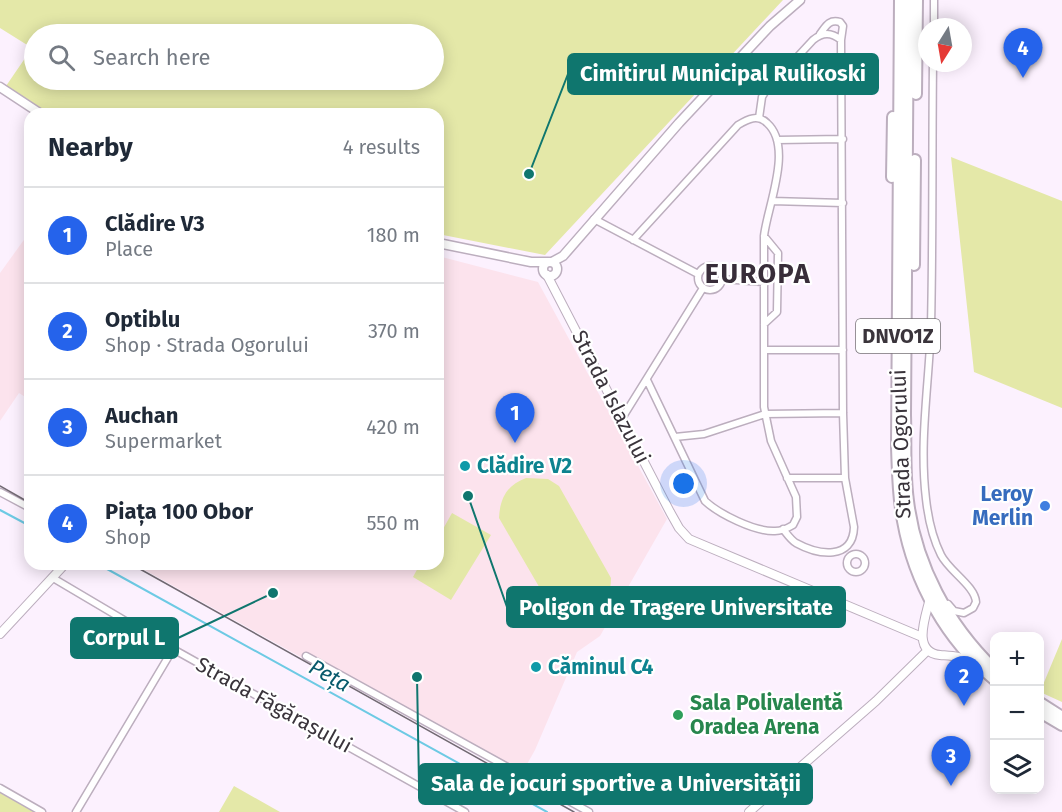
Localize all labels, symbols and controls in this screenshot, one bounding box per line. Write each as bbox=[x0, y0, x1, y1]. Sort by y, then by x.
north arrow bbox=[918, 18, 972, 72]
search box bbox=[24, 24, 444, 90]
pin: 4 bbox=[1004, 28, 1042, 78]
icon: search bbox=[45, 41, 78, 74]
text: Search here bbox=[93, 44, 211, 71]
callout: Cimitirul Municipal Rulikoski bbox=[568, 54, 878, 94]
text: Cimitirul Municipal Rulikoski bbox=[580, 60, 866, 87]
text: Nearby bbox=[48, 132, 133, 163]
text: 4 results bbox=[343, 135, 420, 159]
text: Clădire V3 bbox=[105, 210, 205, 237]
text: 1 bbox=[63, 223, 72, 247]
text: 180 m bbox=[367, 223, 420, 247]
text: Place bbox=[105, 237, 153, 261]
district label: EUROPA bbox=[705, 258, 811, 290]
text: Optiblu bbox=[105, 306, 180, 333]
text: 2 bbox=[62, 319, 73, 343]
text: 370 m bbox=[368, 319, 420, 343]
road number: DNVO1Z bbox=[856, 319, 940, 353]
street label: Strada Islazului bbox=[566, 326, 656, 468]
text: Shop · Strada Ogorului bbox=[105, 333, 309, 357]
street label: Strada Ogorului bbox=[885, 369, 917, 519]
pin: 1 bbox=[496, 394, 534, 443]
text: Auchan bbox=[105, 402, 179, 429]
text: 3 bbox=[62, 415, 73, 439]
text: 420 m bbox=[366, 415, 420, 439]
text: Supermarket bbox=[105, 429, 222, 453]
place label: Clădire V2 bbox=[477, 453, 572, 479]
marker: Clădire V2 bbox=[458, 459, 472, 473]
your location bbox=[669, 469, 698, 498]
place label: Leroy Merlin bbox=[972, 481, 1033, 531]
text: Piața 100 Obor bbox=[105, 498, 253, 525]
marker: Leroy Merlin bbox=[1038, 499, 1052, 513]
text: 4 bbox=[62, 511, 73, 535]
text: 550 m bbox=[366, 511, 420, 535]
text: Shop bbox=[105, 525, 151, 549]
callout: Poligon de Tragere Universitate bbox=[507, 587, 845, 627]
text: Poligon de Tragere Universitate bbox=[519, 594, 833, 621]
callout: Corpul L bbox=[71, 618, 178, 658]
text: Corpul L bbox=[83, 624, 165, 651]
map controls bbox=[990, 632, 1044, 794]
button: + bbox=[990, 632, 1044, 686]
street label: Strada Făgărașului bbox=[191, 651, 357, 759]
water label: Peța bbox=[304, 653, 355, 699]
place label: Căminul C4 bbox=[548, 654, 654, 680]
pin: 2 bbox=[944, 656, 984, 706]
marker: Căminul C4 bbox=[529, 660, 543, 674]
button: − bbox=[990, 686, 1044, 740]
place label: Sala Polivalentă Oradea Arena bbox=[690, 690, 843, 740]
marker: Sala Polivalentă Oradea Arena bbox=[671, 708, 685, 722]
pin: 3 bbox=[932, 736, 970, 786]
button: layers bbox=[990, 740, 1044, 794]
callout: Sala de jocuri sportive a Universității bbox=[419, 764, 812, 804]
text: Sala de jocuri sportive a Universității bbox=[431, 770, 801, 798]

